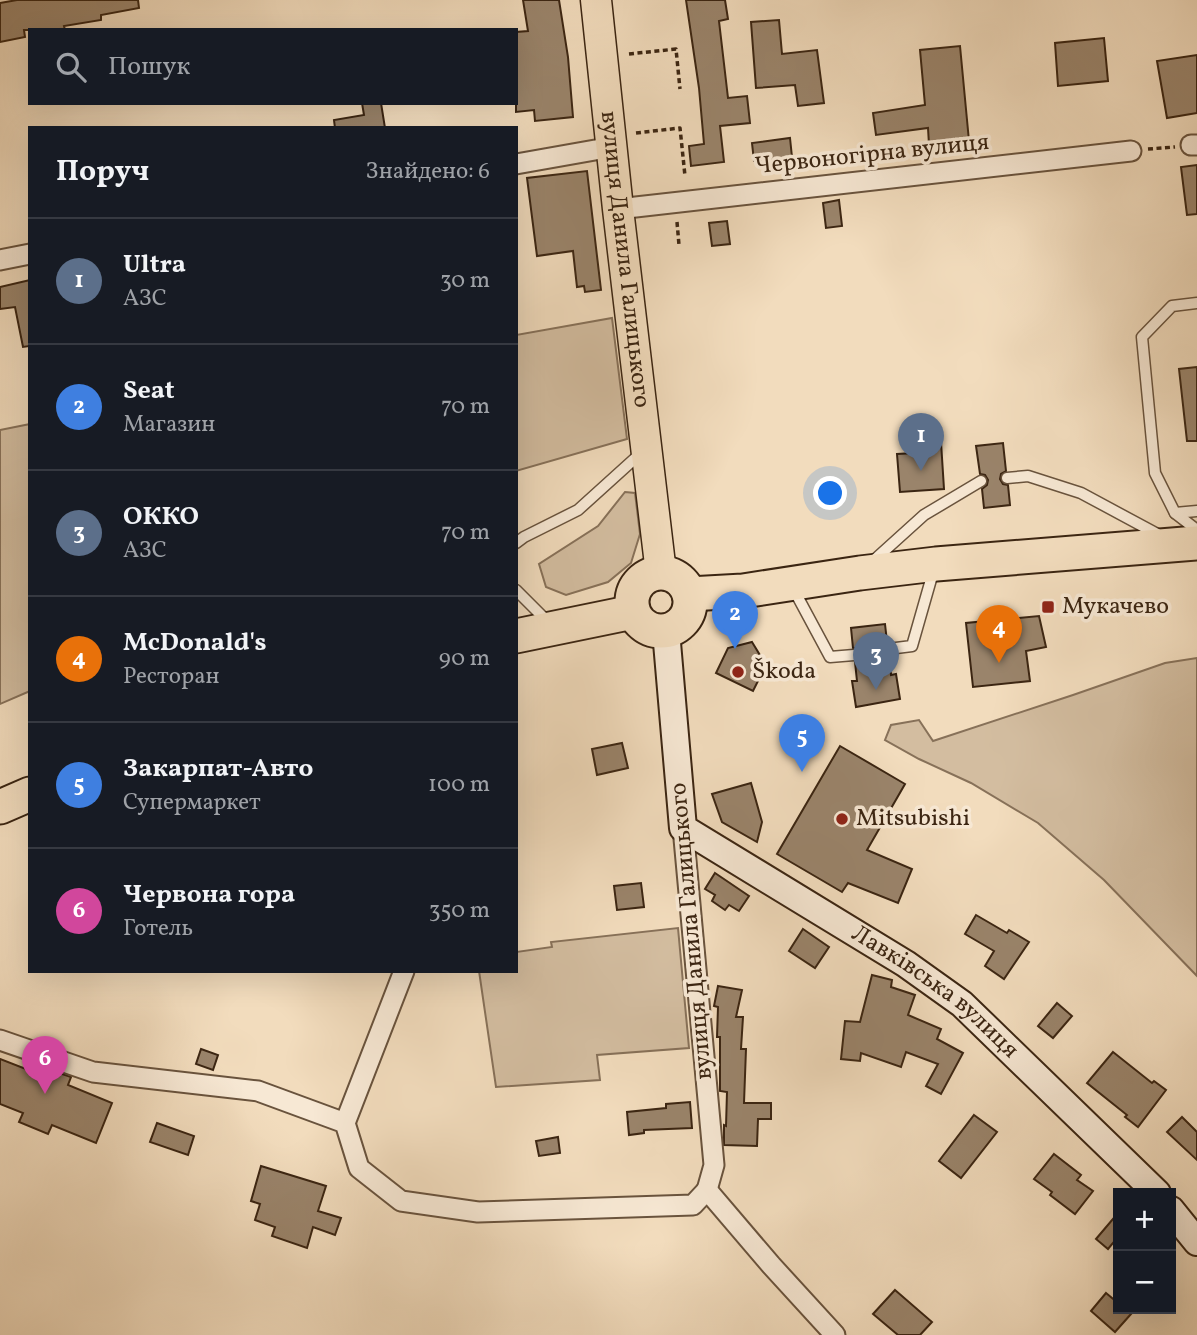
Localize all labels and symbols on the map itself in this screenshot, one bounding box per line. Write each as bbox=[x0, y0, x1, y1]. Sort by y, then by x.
street label: вулиця Данила Галицького bbox=[591, 109, 658, 410]
street label: Червоногірна вулиця bbox=[753, 126, 991, 184]
pin: 1 bbox=[898, 413, 944, 471]
your location bbox=[813, 476, 847, 510]
place label: Мукачево bbox=[1062, 590, 1169, 624]
pin: 2 bbox=[712, 591, 758, 649]
marker: Мукачево bbox=[1040, 599, 1056, 615]
pin: 4 bbox=[976, 605, 1022, 663]
pin: 3 bbox=[853, 632, 899, 690]
place label: Škoda bbox=[752, 655, 816, 689]
marker: Škoda bbox=[730, 664, 746, 680]
pin: 5 bbox=[779, 714, 825, 772]
street label: вулиця Данила Галицького bbox=[662, 781, 722, 1081]
place label: Mitsubishi bbox=[856, 802, 970, 836]
marker: Mitsubishi bbox=[834, 811, 850, 827]
street label: Лавківська вулиця bbox=[845, 917, 1026, 1067]
pin: 6 bbox=[22, 1036, 68, 1094]

